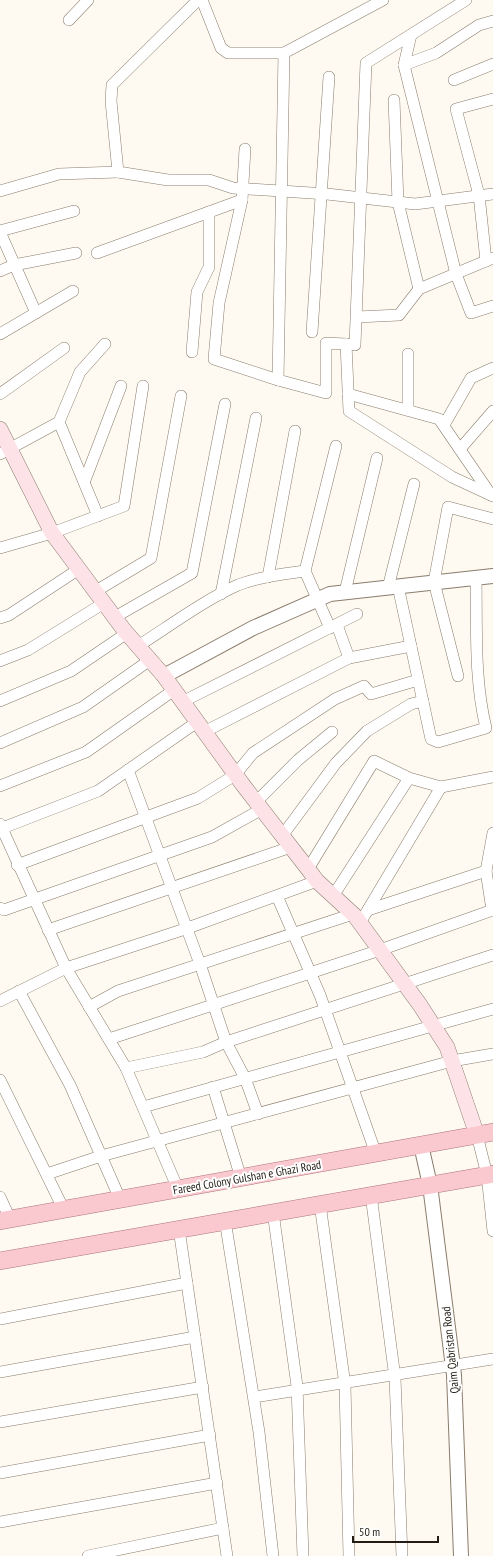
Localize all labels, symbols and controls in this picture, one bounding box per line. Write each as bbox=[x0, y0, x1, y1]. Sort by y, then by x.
street label: Fareed Colony Gulshan e Ghazi Road bbox=[172, 1157, 322, 1197]
street label: Qaim Qabristan Road bbox=[438, 1306, 462, 1394]
scale bar bbox=[353, 1518, 438, 1544]
text: 50 m bbox=[359, 1524, 380, 1539]

